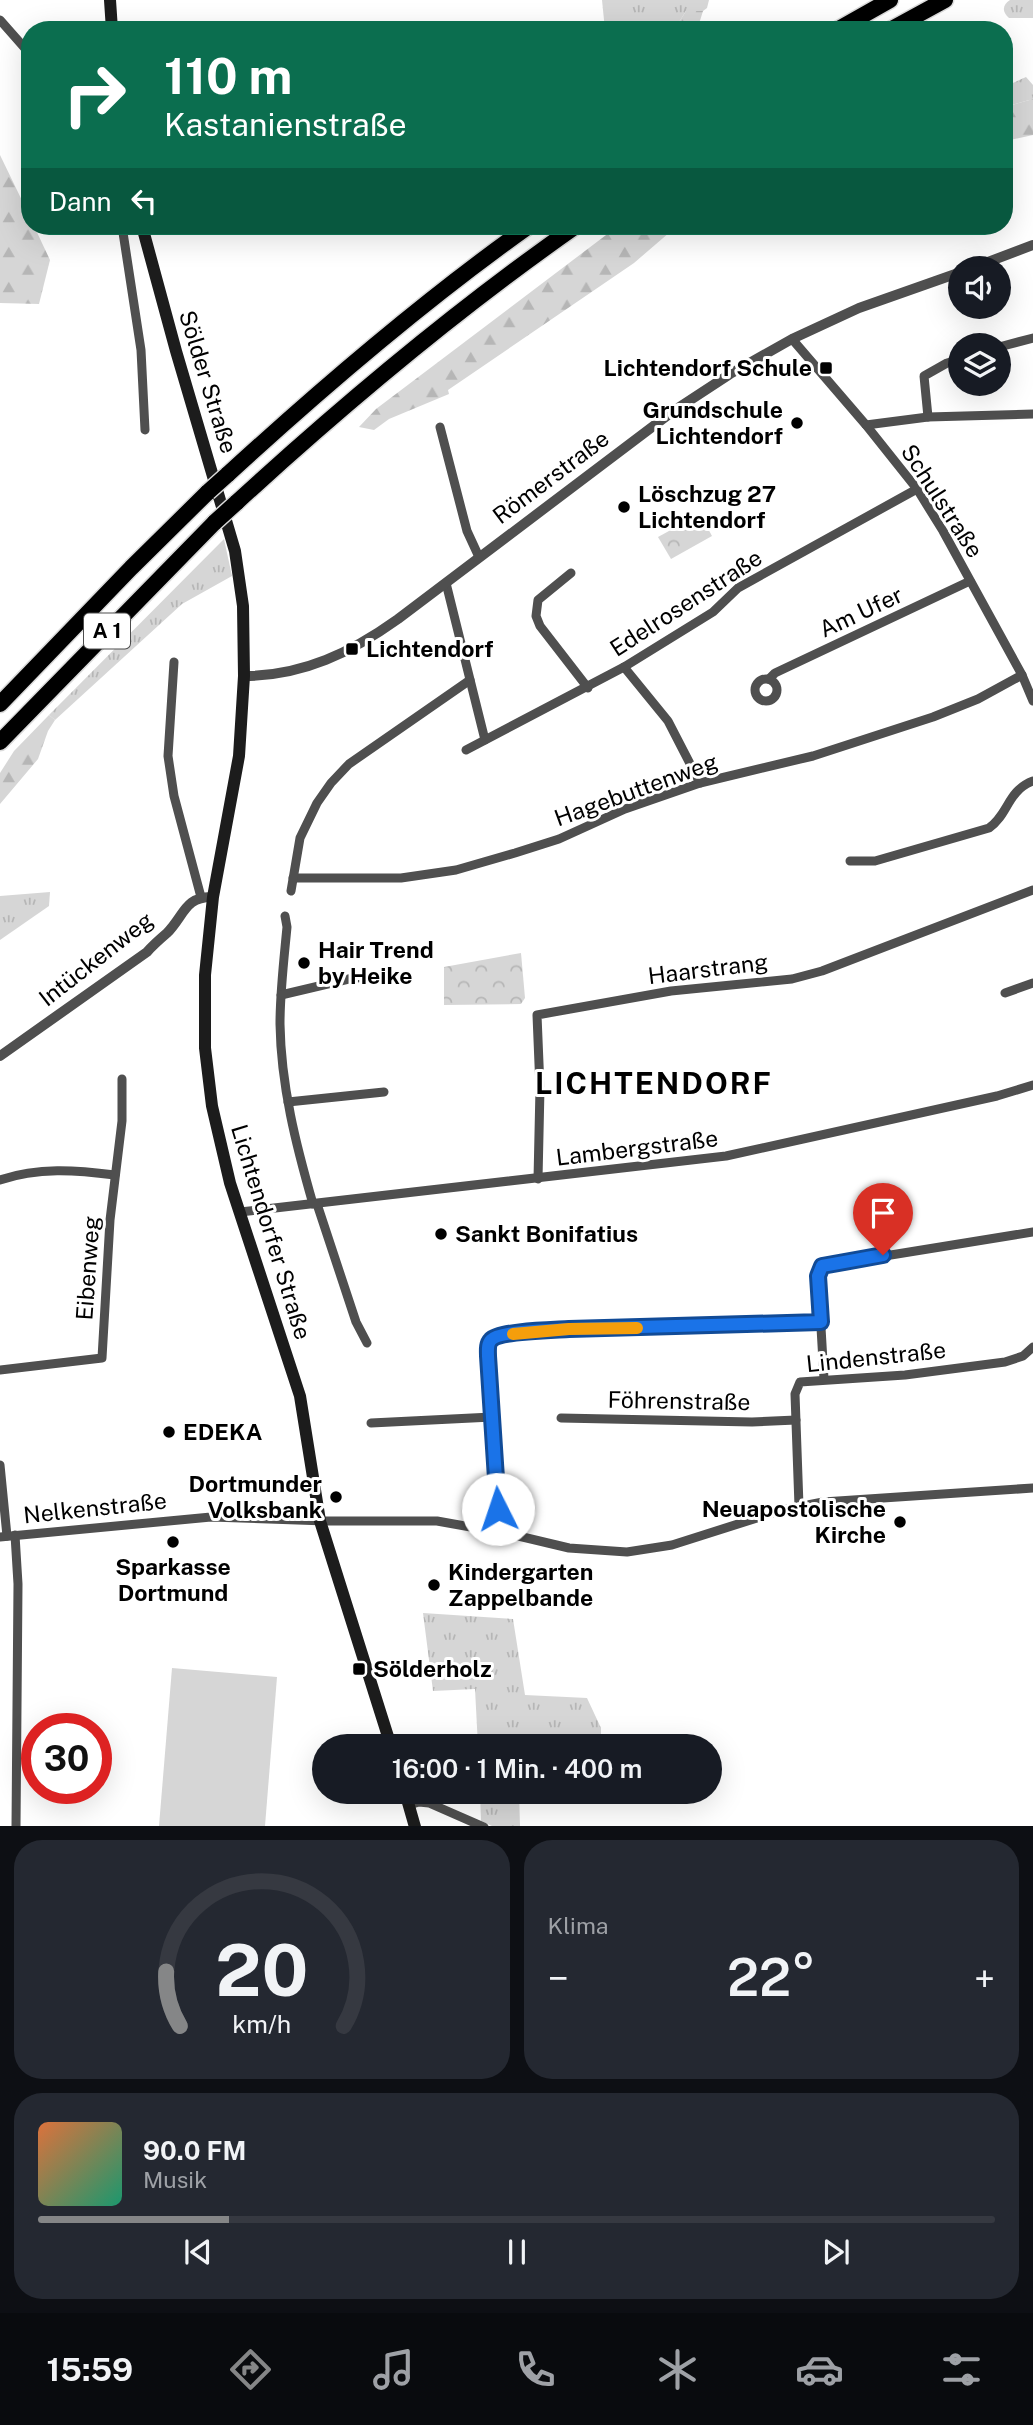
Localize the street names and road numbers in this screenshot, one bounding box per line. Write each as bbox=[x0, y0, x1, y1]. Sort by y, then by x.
street label: Sölder Straße bbox=[174, 307, 243, 457]
street label: Römerstraße bbox=[487, 424, 614, 529]
street label: Schulstraße bbox=[896, 439, 989, 562]
street label: Edelrosenstraße bbox=[605, 543, 767, 662]
street label: Am Ufer bbox=[815, 581, 907, 643]
road number: A 1 bbox=[84, 614, 130, 648]
street label: Hagebuttenweg bbox=[551, 748, 721, 832]
street label: Intückenweg bbox=[33, 906, 158, 1011]
street label: Haarstrang bbox=[646, 948, 770, 989]
street label: Lichtendorfer Straße bbox=[226, 1121, 317, 1343]
street label: Lambergstraße bbox=[554, 1124, 719, 1171]
street label: Eibenweg bbox=[70, 1215, 105, 1321]
street label: Lindenstraße bbox=[805, 1336, 947, 1377]
street label: Föhrenstraße bbox=[607, 1386, 751, 1415]
street label: Nelkenstraße bbox=[22, 1487, 168, 1528]

